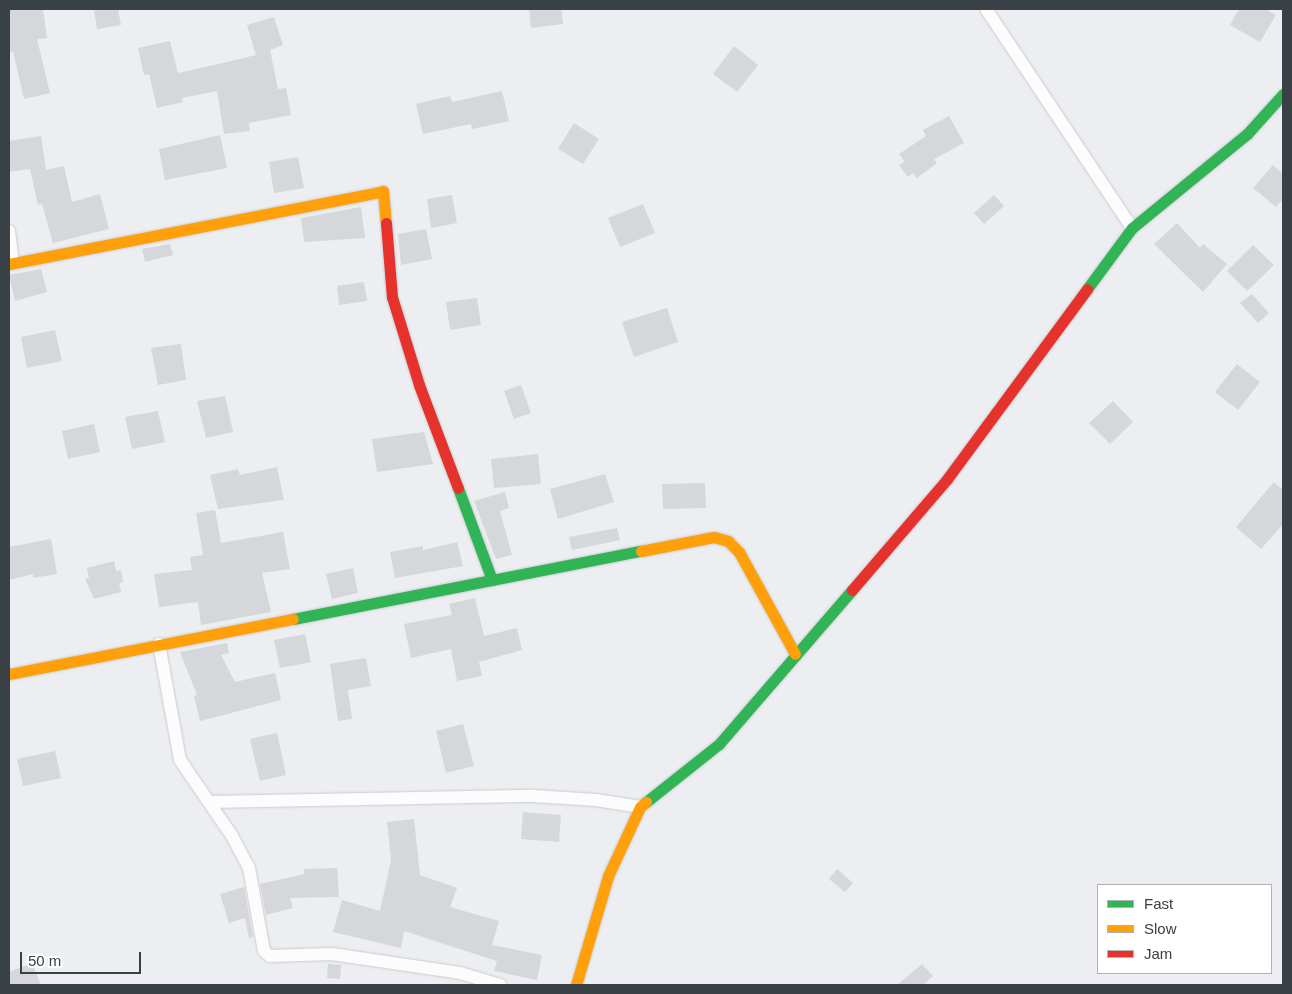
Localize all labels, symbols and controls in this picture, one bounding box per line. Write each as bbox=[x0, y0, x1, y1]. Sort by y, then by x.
legend bbox=[1097, 884, 1272, 974]
text: Fast bbox=[1144, 895, 1173, 912]
text: Slow bbox=[1144, 920, 1177, 937]
scale bar bbox=[22, 942, 144, 974]
text: Jam bbox=[1144, 945, 1172, 962]
text: 50 m bbox=[28, 952, 61, 969]

